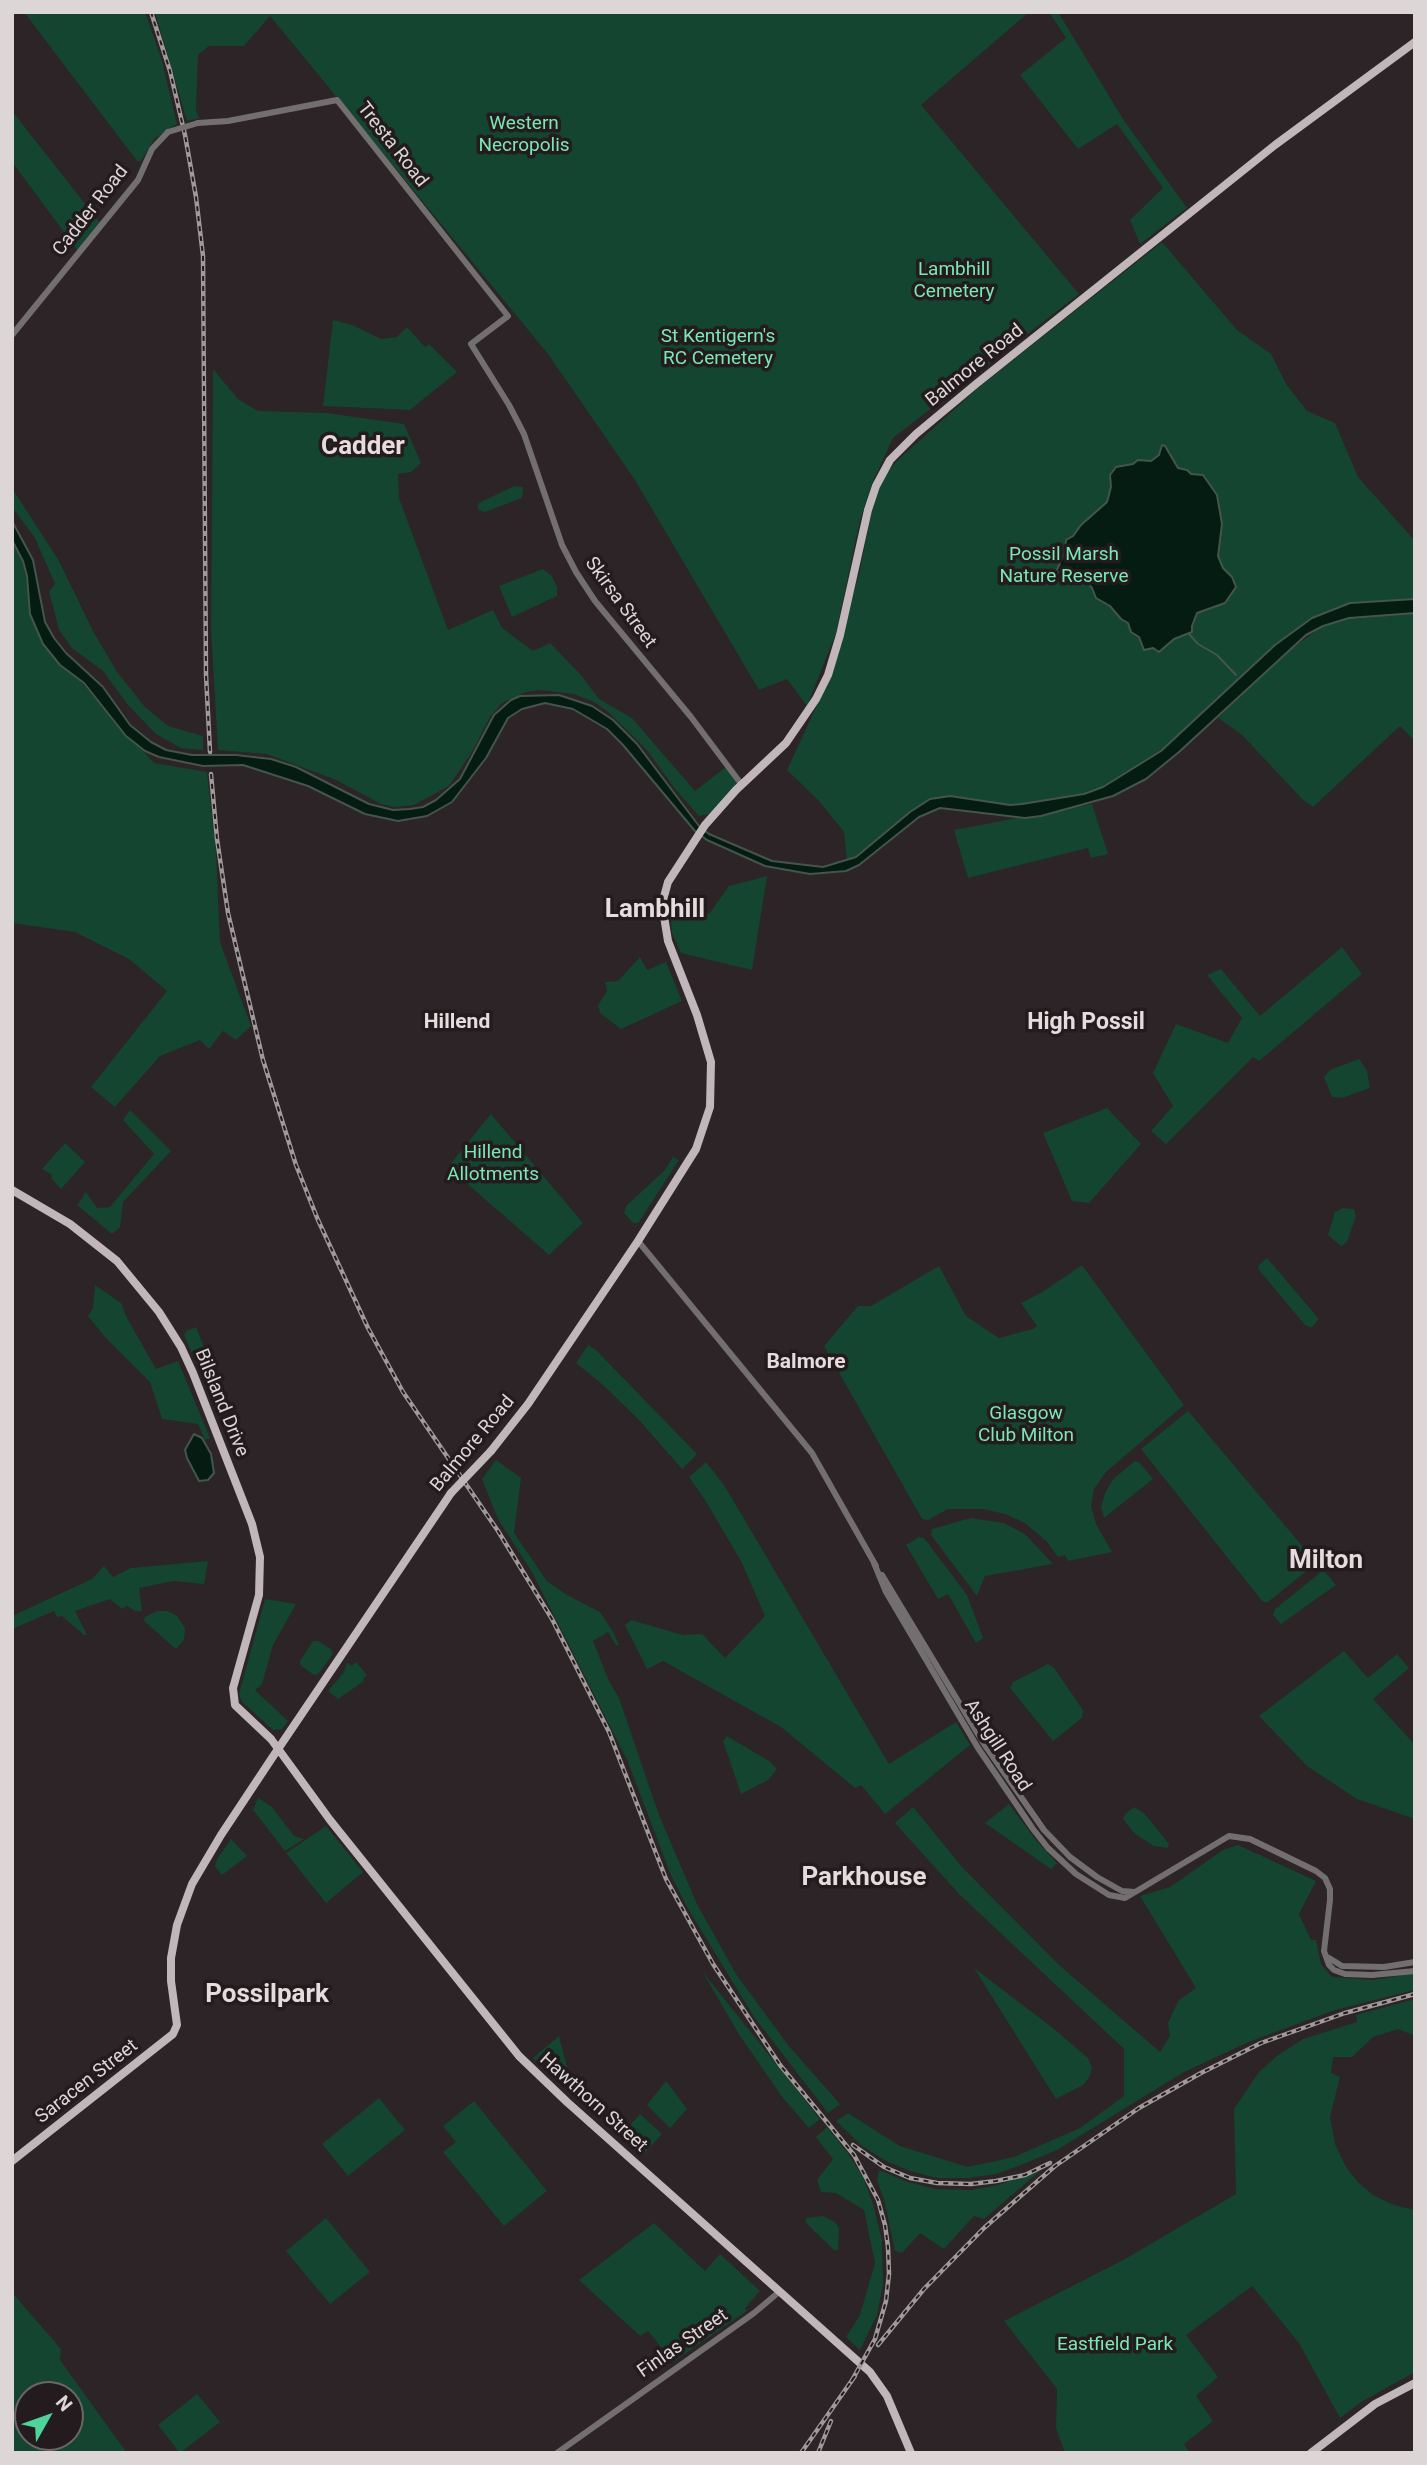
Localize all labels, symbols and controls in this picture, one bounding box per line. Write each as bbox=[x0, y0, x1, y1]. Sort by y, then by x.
street label: Tresta Road bbox=[352, 98, 432, 192]
park label: Western Necropolis bbox=[478, 113, 570, 157]
street label: Cadder Road bbox=[48, 161, 134, 261]
park label: Lambhill Cemetery bbox=[913, 259, 995, 303]
street label: Balmore Road bbox=[922, 320, 1028, 412]
park label: St Kentigern's RC Cemetery bbox=[661, 326, 775, 370]
district label: Cadder bbox=[321, 431, 405, 463]
park label: Possil Marsh Nature Reserve bbox=[999, 544, 1129, 588]
street label: Skirsa Street bbox=[579, 553, 661, 653]
district label: Lambhill bbox=[605, 894, 705, 926]
district label: High Possil bbox=[1027, 1009, 1145, 1037]
district label: Hillend bbox=[424, 1010, 490, 1036]
park label: Hillend Allotments bbox=[447, 1142, 539, 1186]
street label: Bilsland Drive bbox=[189, 1346, 253, 1460]
district label: Balmore bbox=[766, 1350, 846, 1376]
street label: Balmore Road bbox=[426, 1391, 520, 1497]
park label: Glasgow Club Milton bbox=[978, 1403, 1074, 1447]
district label: Milton bbox=[1289, 1545, 1363, 1577]
street label: Ashgill Road bbox=[959, 1696, 1035, 1796]
district label: Parkhouse bbox=[801, 1862, 927, 1894]
district label: Possilpark bbox=[205, 1979, 329, 2011]
street label: Saracen Street bbox=[31, 2035, 143, 2129]
street label: Hawthorn Street bbox=[534, 2049, 652, 2157]
street label: Finlas Street bbox=[633, 2304, 733, 2384]
park label: Eastfield Park bbox=[1057, 2334, 1173, 2356]
north arrow bbox=[14, 2381, 84, 2451]
text: N bbox=[51, 2391, 77, 2416]

